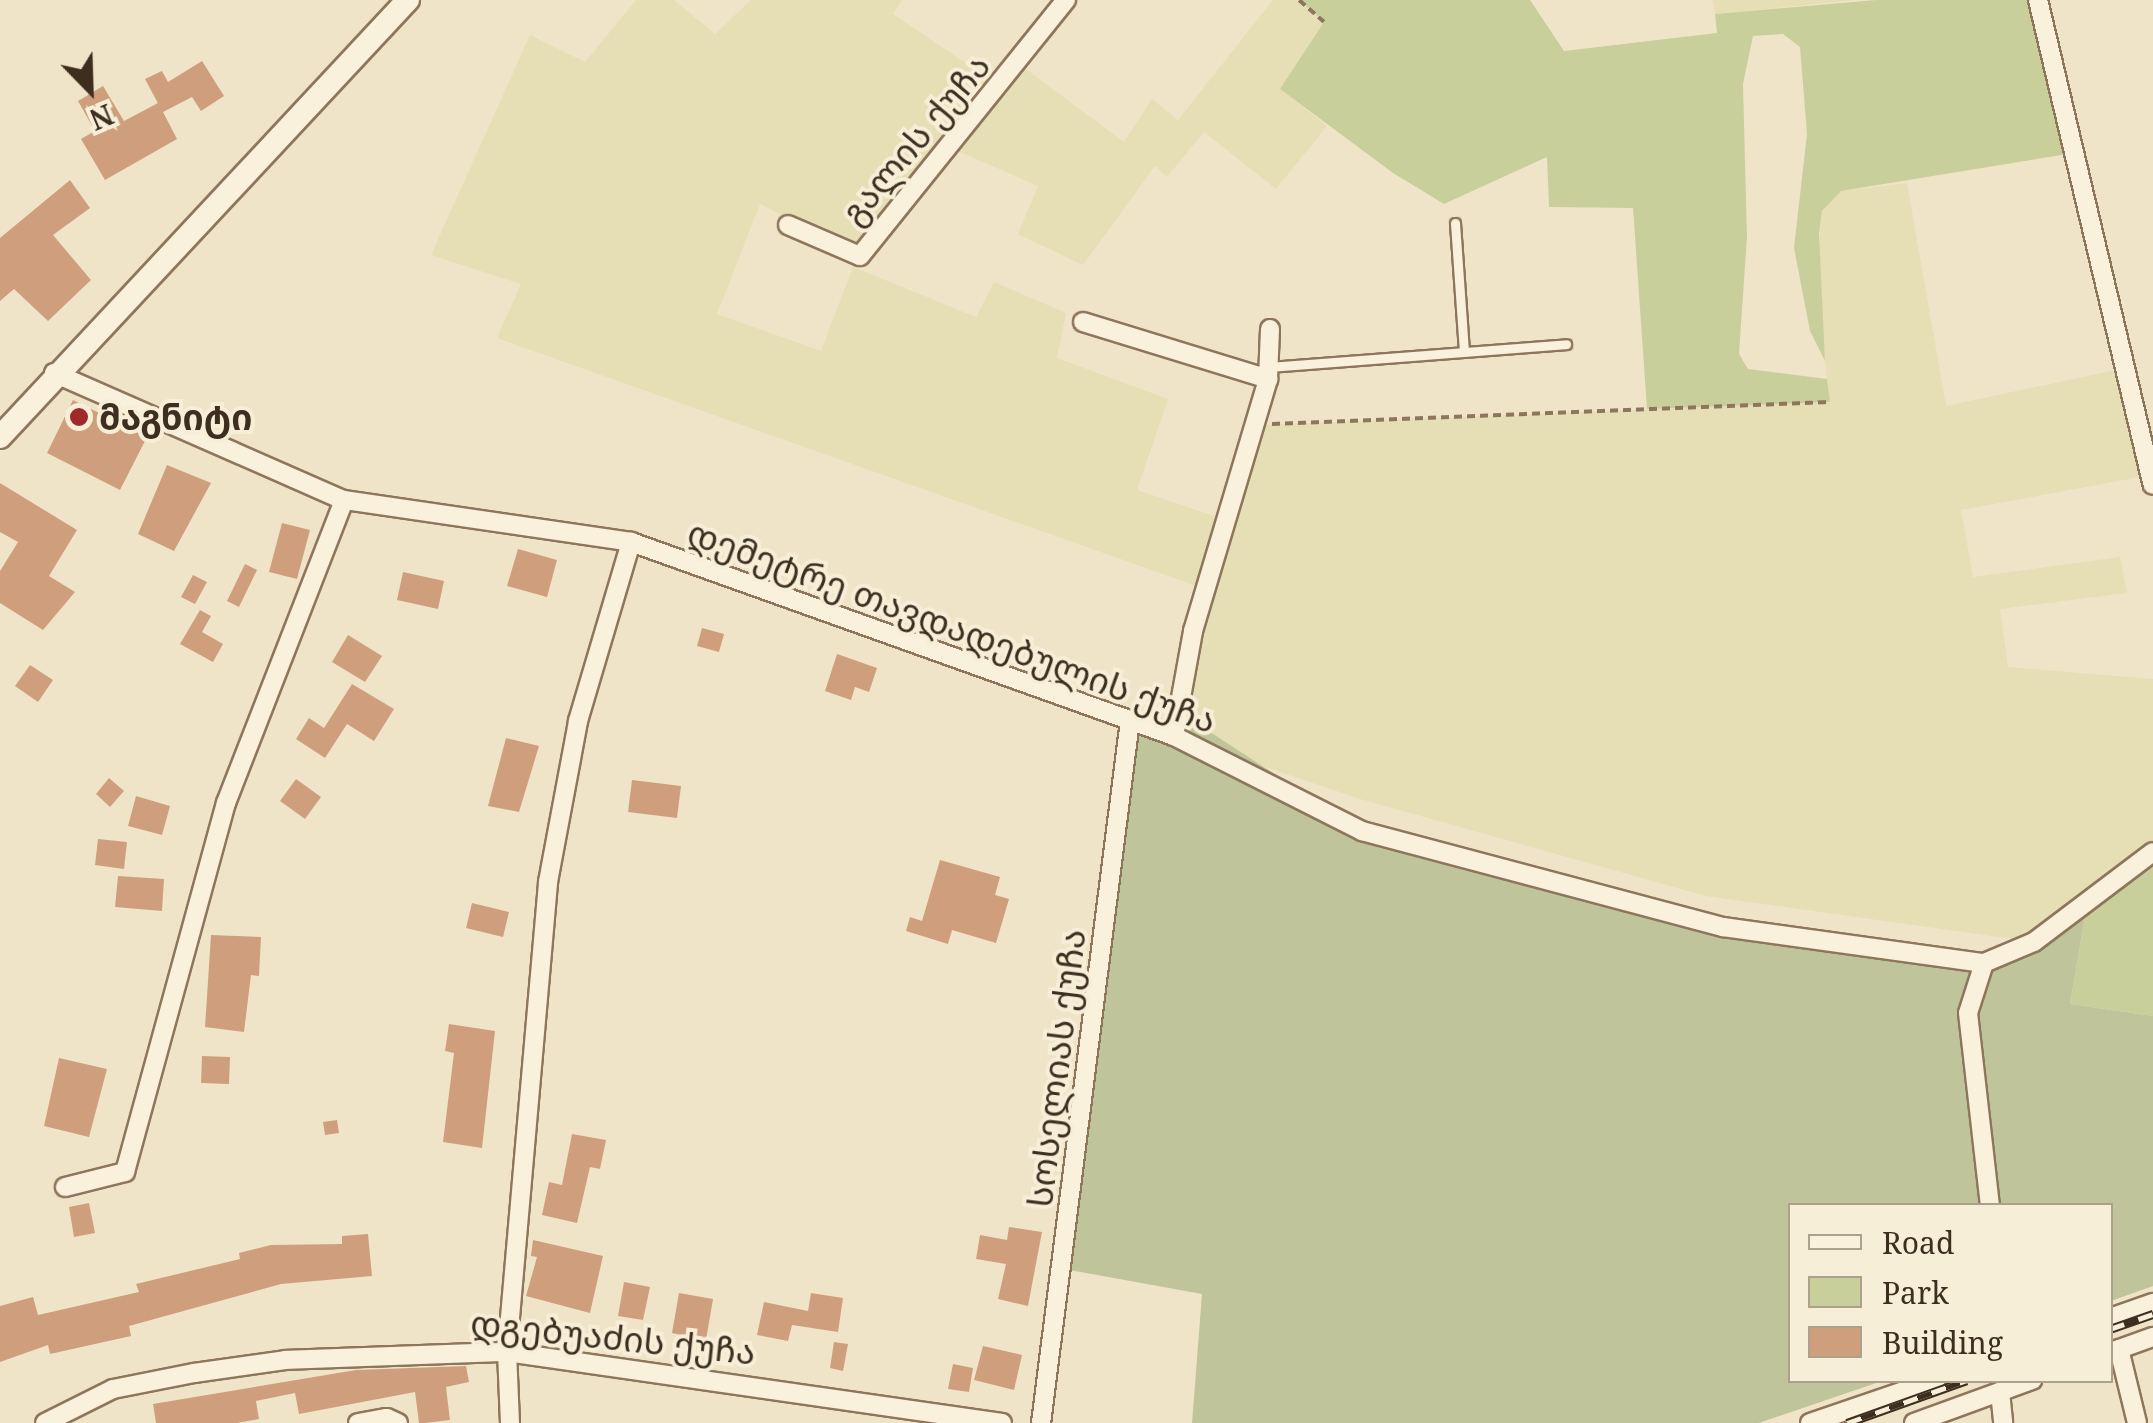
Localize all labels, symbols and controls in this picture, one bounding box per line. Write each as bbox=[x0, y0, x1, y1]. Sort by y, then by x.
north arrow bbox=[40, 40, 140, 140]
street label: გალის ქუჩა bbox=[832, 45, 998, 233]
text: N bbox=[84, 96, 119, 139]
place label: მაგნიტი bbox=[99, 396, 252, 438]
marker: მაგნიტი bbox=[68, 406, 90, 428]
street label: დემეტრე თავდადებულის ქუჩა bbox=[682, 511, 1222, 741]
street label: სოსელიას ქუჩა bbox=[1018, 927, 1094, 1209]
legend bbox=[1788, 1203, 2113, 1383]
text: Road bbox=[1882, 1222, 1954, 1263]
text: Park bbox=[1882, 1272, 1949, 1313]
street label: დგებუაძის ქუჩა bbox=[469, 1301, 757, 1373]
text: Building bbox=[1882, 1322, 2003, 1363]

